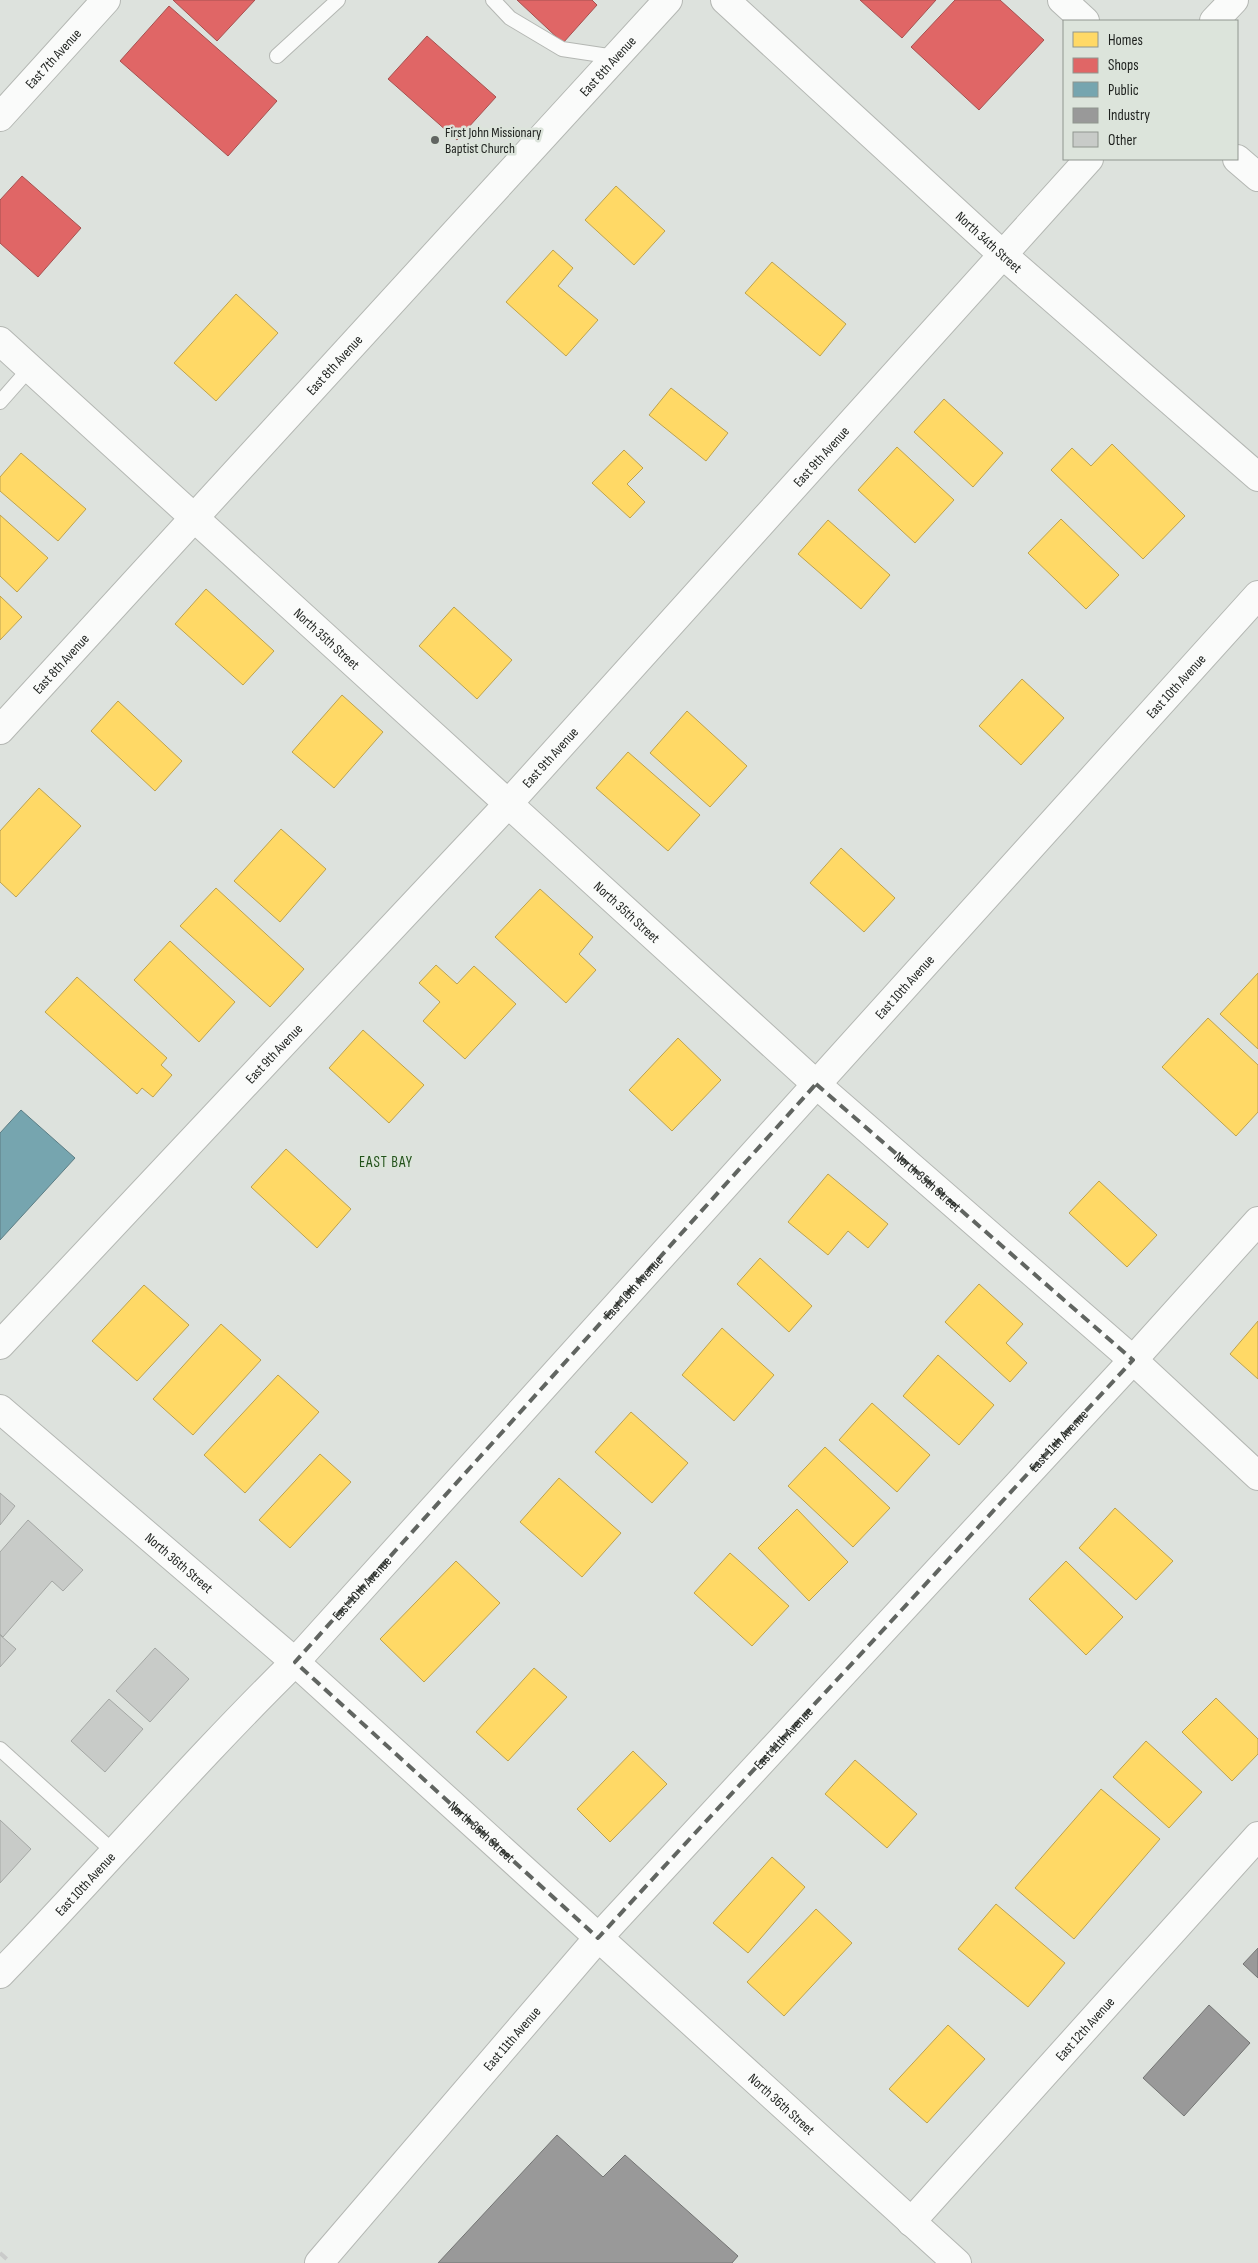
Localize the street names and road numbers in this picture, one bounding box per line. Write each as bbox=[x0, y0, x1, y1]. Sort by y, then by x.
street label: East 7th Avenue bbox=[22, 25, 85, 92]
street label: East 8th Avenue bbox=[576, 32, 639, 100]
street label: North 34th Street bbox=[952, 207, 1026, 276]
street label: East 8th Avenue bbox=[302, 331, 366, 398]
street label: East 9th Avenue bbox=[790, 423, 853, 490]
street label: North 35th Street bbox=[290, 604, 363, 673]
street label: East 8th Avenue bbox=[29, 630, 92, 697]
street label: East 10th Avenue bbox=[1143, 651, 1209, 722]
street label: East 9th Avenue bbox=[518, 724, 582, 791]
street label: North 35th Street bbox=[591, 878, 664, 946]
street label: East 10th Avenue bbox=[871, 951, 938, 1022]
street label: East 9th Avenue bbox=[242, 1020, 306, 1087]
street label: North 35th Street bbox=[891, 1148, 965, 1215]
street label: East 10th Avenue bbox=[600, 1252, 666, 1323]
street label: East 11th Avenue bbox=[1025, 1406, 1091, 1475]
street label: North 36th Street bbox=[142, 1529, 216, 1596]
street label: East 10th Avenue bbox=[328, 1553, 395, 1624]
street label: East 11th Avenue bbox=[750, 1703, 816, 1773]
street label: North 36th Street bbox=[445, 1797, 519, 1866]
street label: East 10th Avenue bbox=[52, 1848, 119, 1919]
street label: East 12th Avenue bbox=[1052, 1993, 1118, 2064]
street label: East 11th Avenue bbox=[480, 2003, 544, 2074]
street label: North 36th Street bbox=[745, 2069, 818, 2138]

